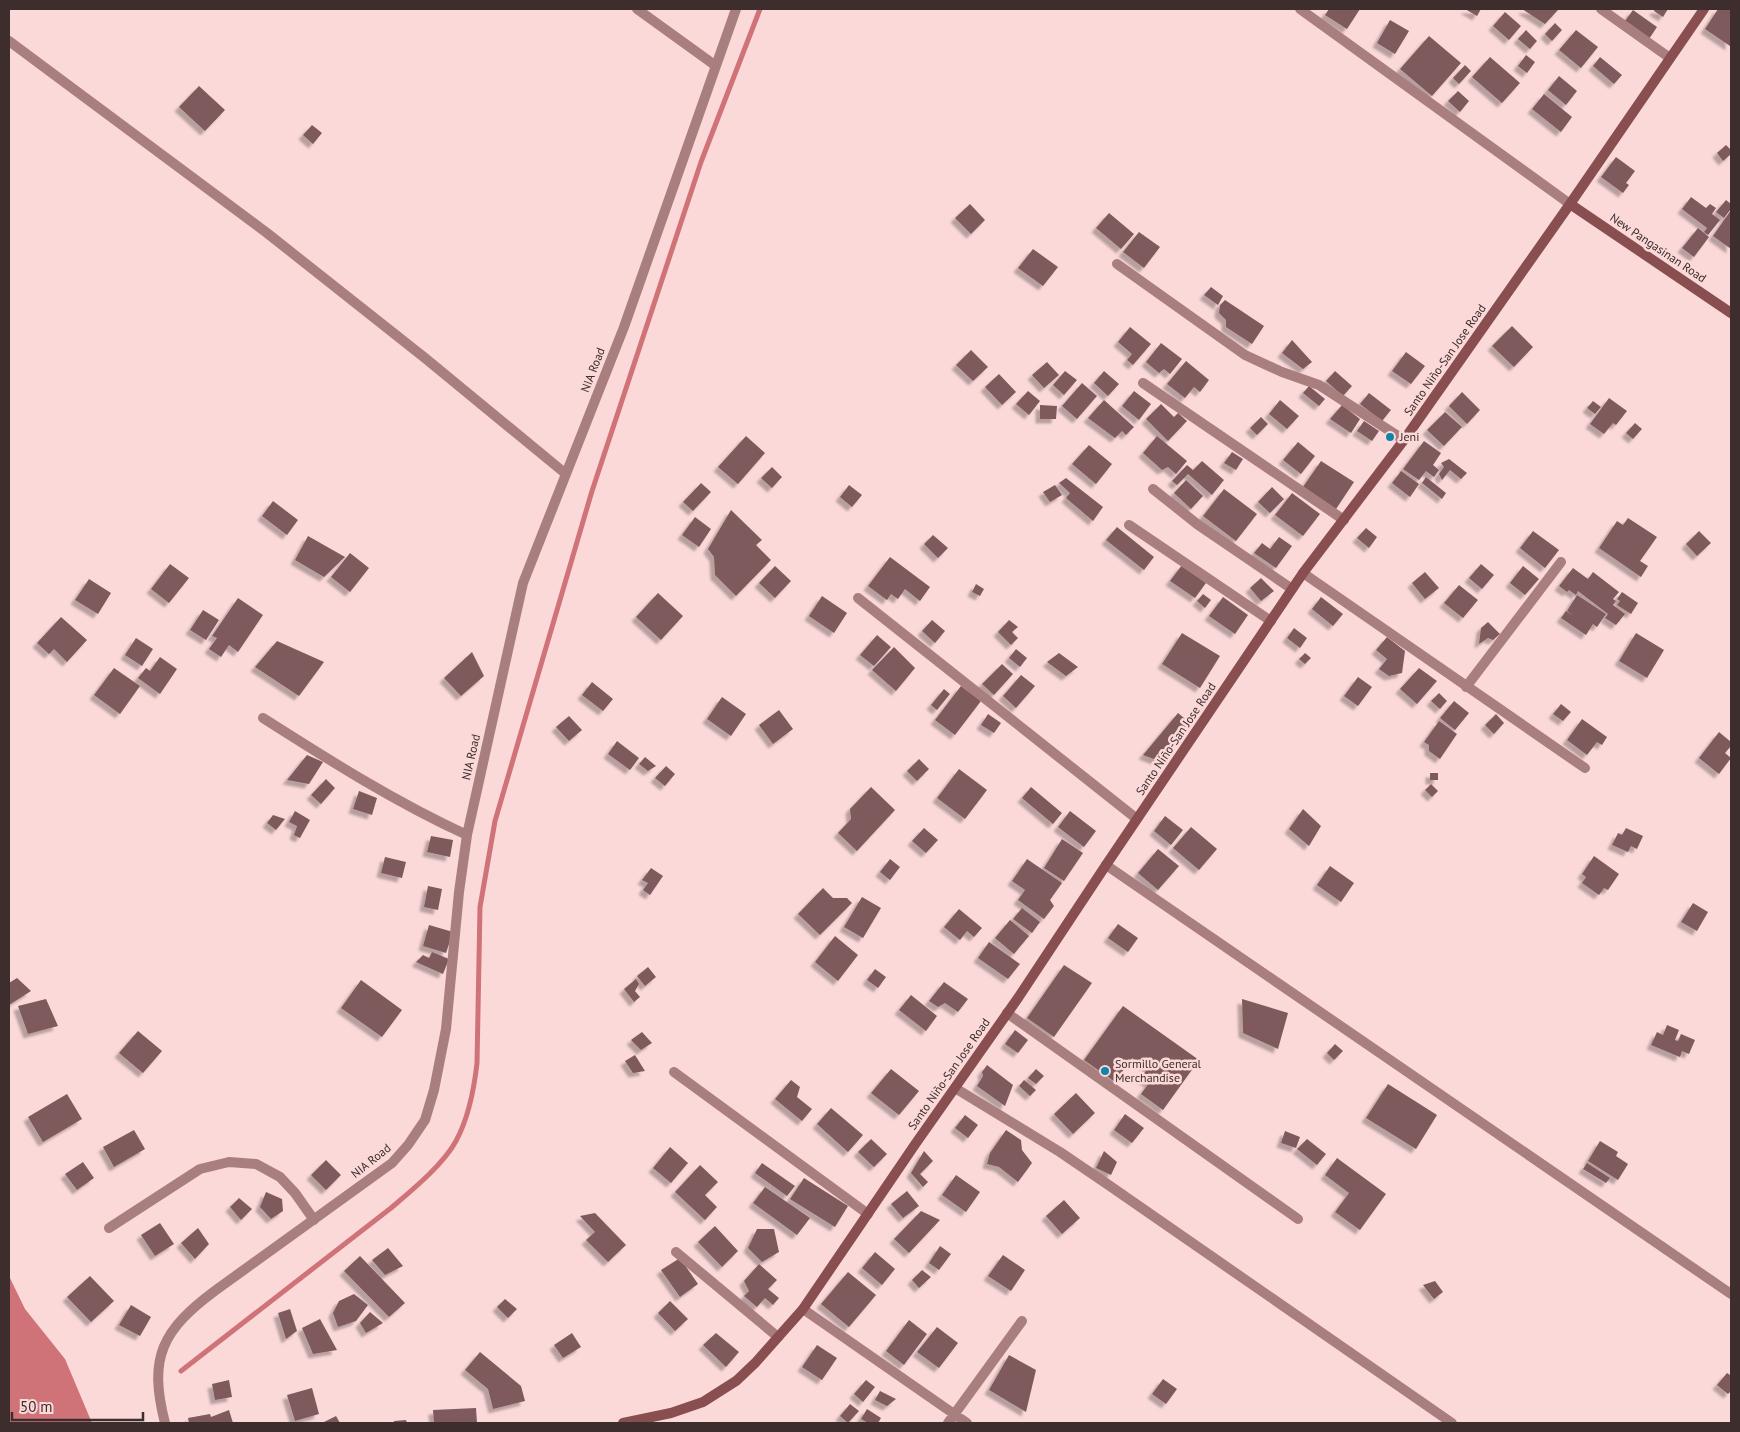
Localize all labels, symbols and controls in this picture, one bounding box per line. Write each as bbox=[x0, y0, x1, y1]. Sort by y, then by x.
street label: New Pangasinan Road bbox=[1607, 210, 1709, 285]
street label: Santo Niño-San Jose Road bbox=[1400, 301, 1489, 418]
street label: NIA Road bbox=[577, 345, 608, 394]
place label: Jeni bbox=[1399, 429, 1419, 444]
marker: Jeni bbox=[1384, 431, 1396, 443]
street label: Santo Niño-San Jose Road bbox=[1132, 679, 1219, 798]
street label: NIA Road bbox=[458, 732, 483, 781]
street label: Santo Niño-San Jose Road bbox=[904, 1015, 993, 1132]
place label: Sormillo General Merchandise bbox=[1115, 1056, 1202, 1085]
marker: Sormillo General Merchandise bbox=[1099, 1065, 1111, 1077]
street label: NIA Road bbox=[348, 1140, 394, 1181]
scale bar bbox=[12, 1390, 144, 1422]
text: 50 m bbox=[20, 1397, 53, 1416]

